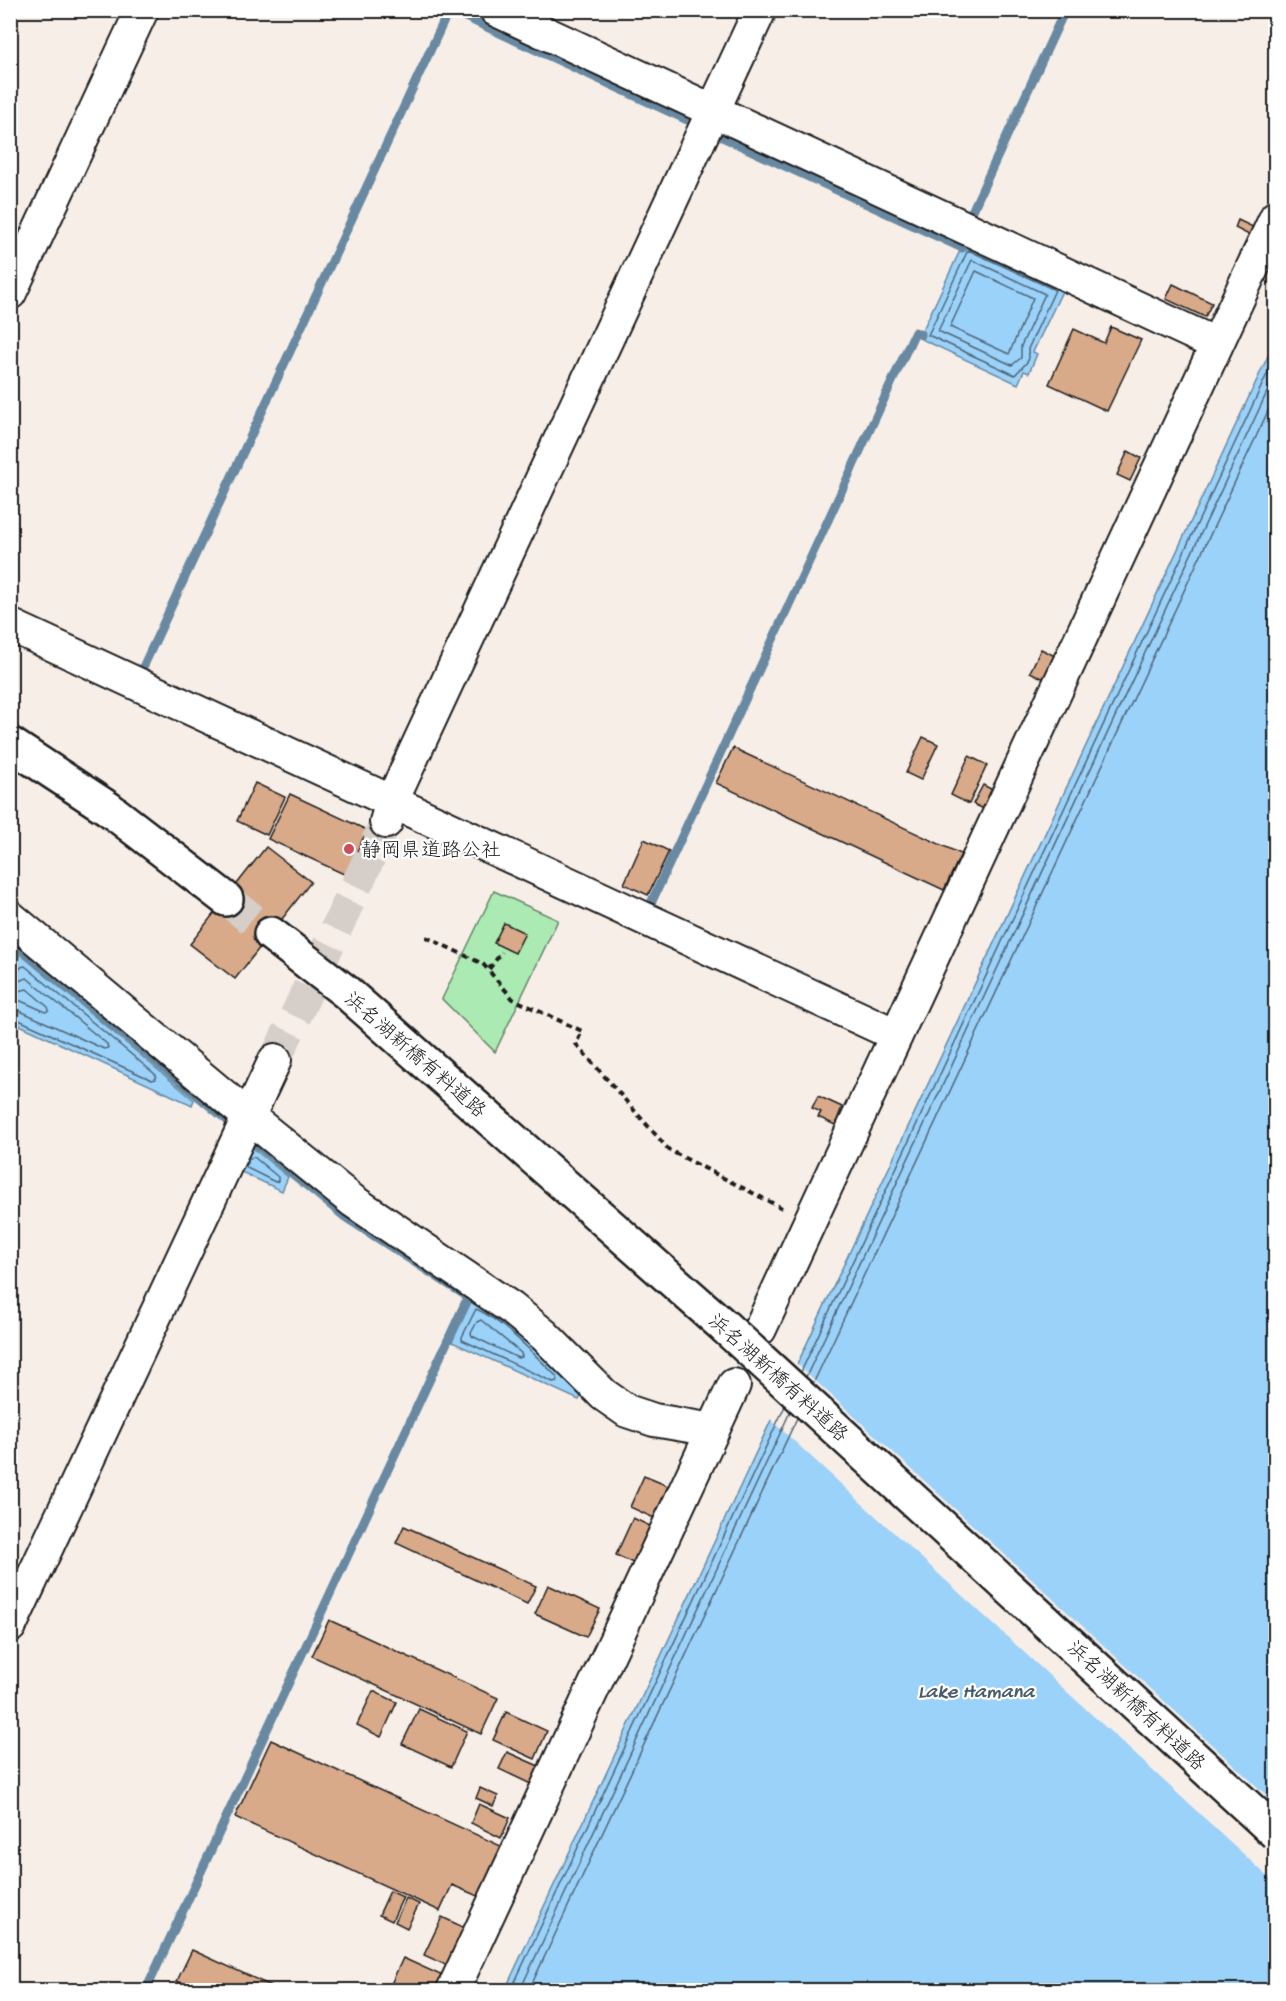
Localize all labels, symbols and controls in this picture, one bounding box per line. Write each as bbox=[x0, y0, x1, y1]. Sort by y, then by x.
place label: 静岡県道路公社 bbox=[361, 839, 501, 864]
marker: 静岡県道路公社 bbox=[342, 842, 356, 856]
street label: 浜名湖新橋有料道路 bbox=[338, 987, 490, 1124]
street label: 浜名湖新橋有料道路 bbox=[702, 1309, 853, 1448]
street label: 浜名湖新橋有料道路 bbox=[1061, 1636, 1210, 1777]
water label: Lake Hamana bbox=[918, 1681, 1036, 1706]

